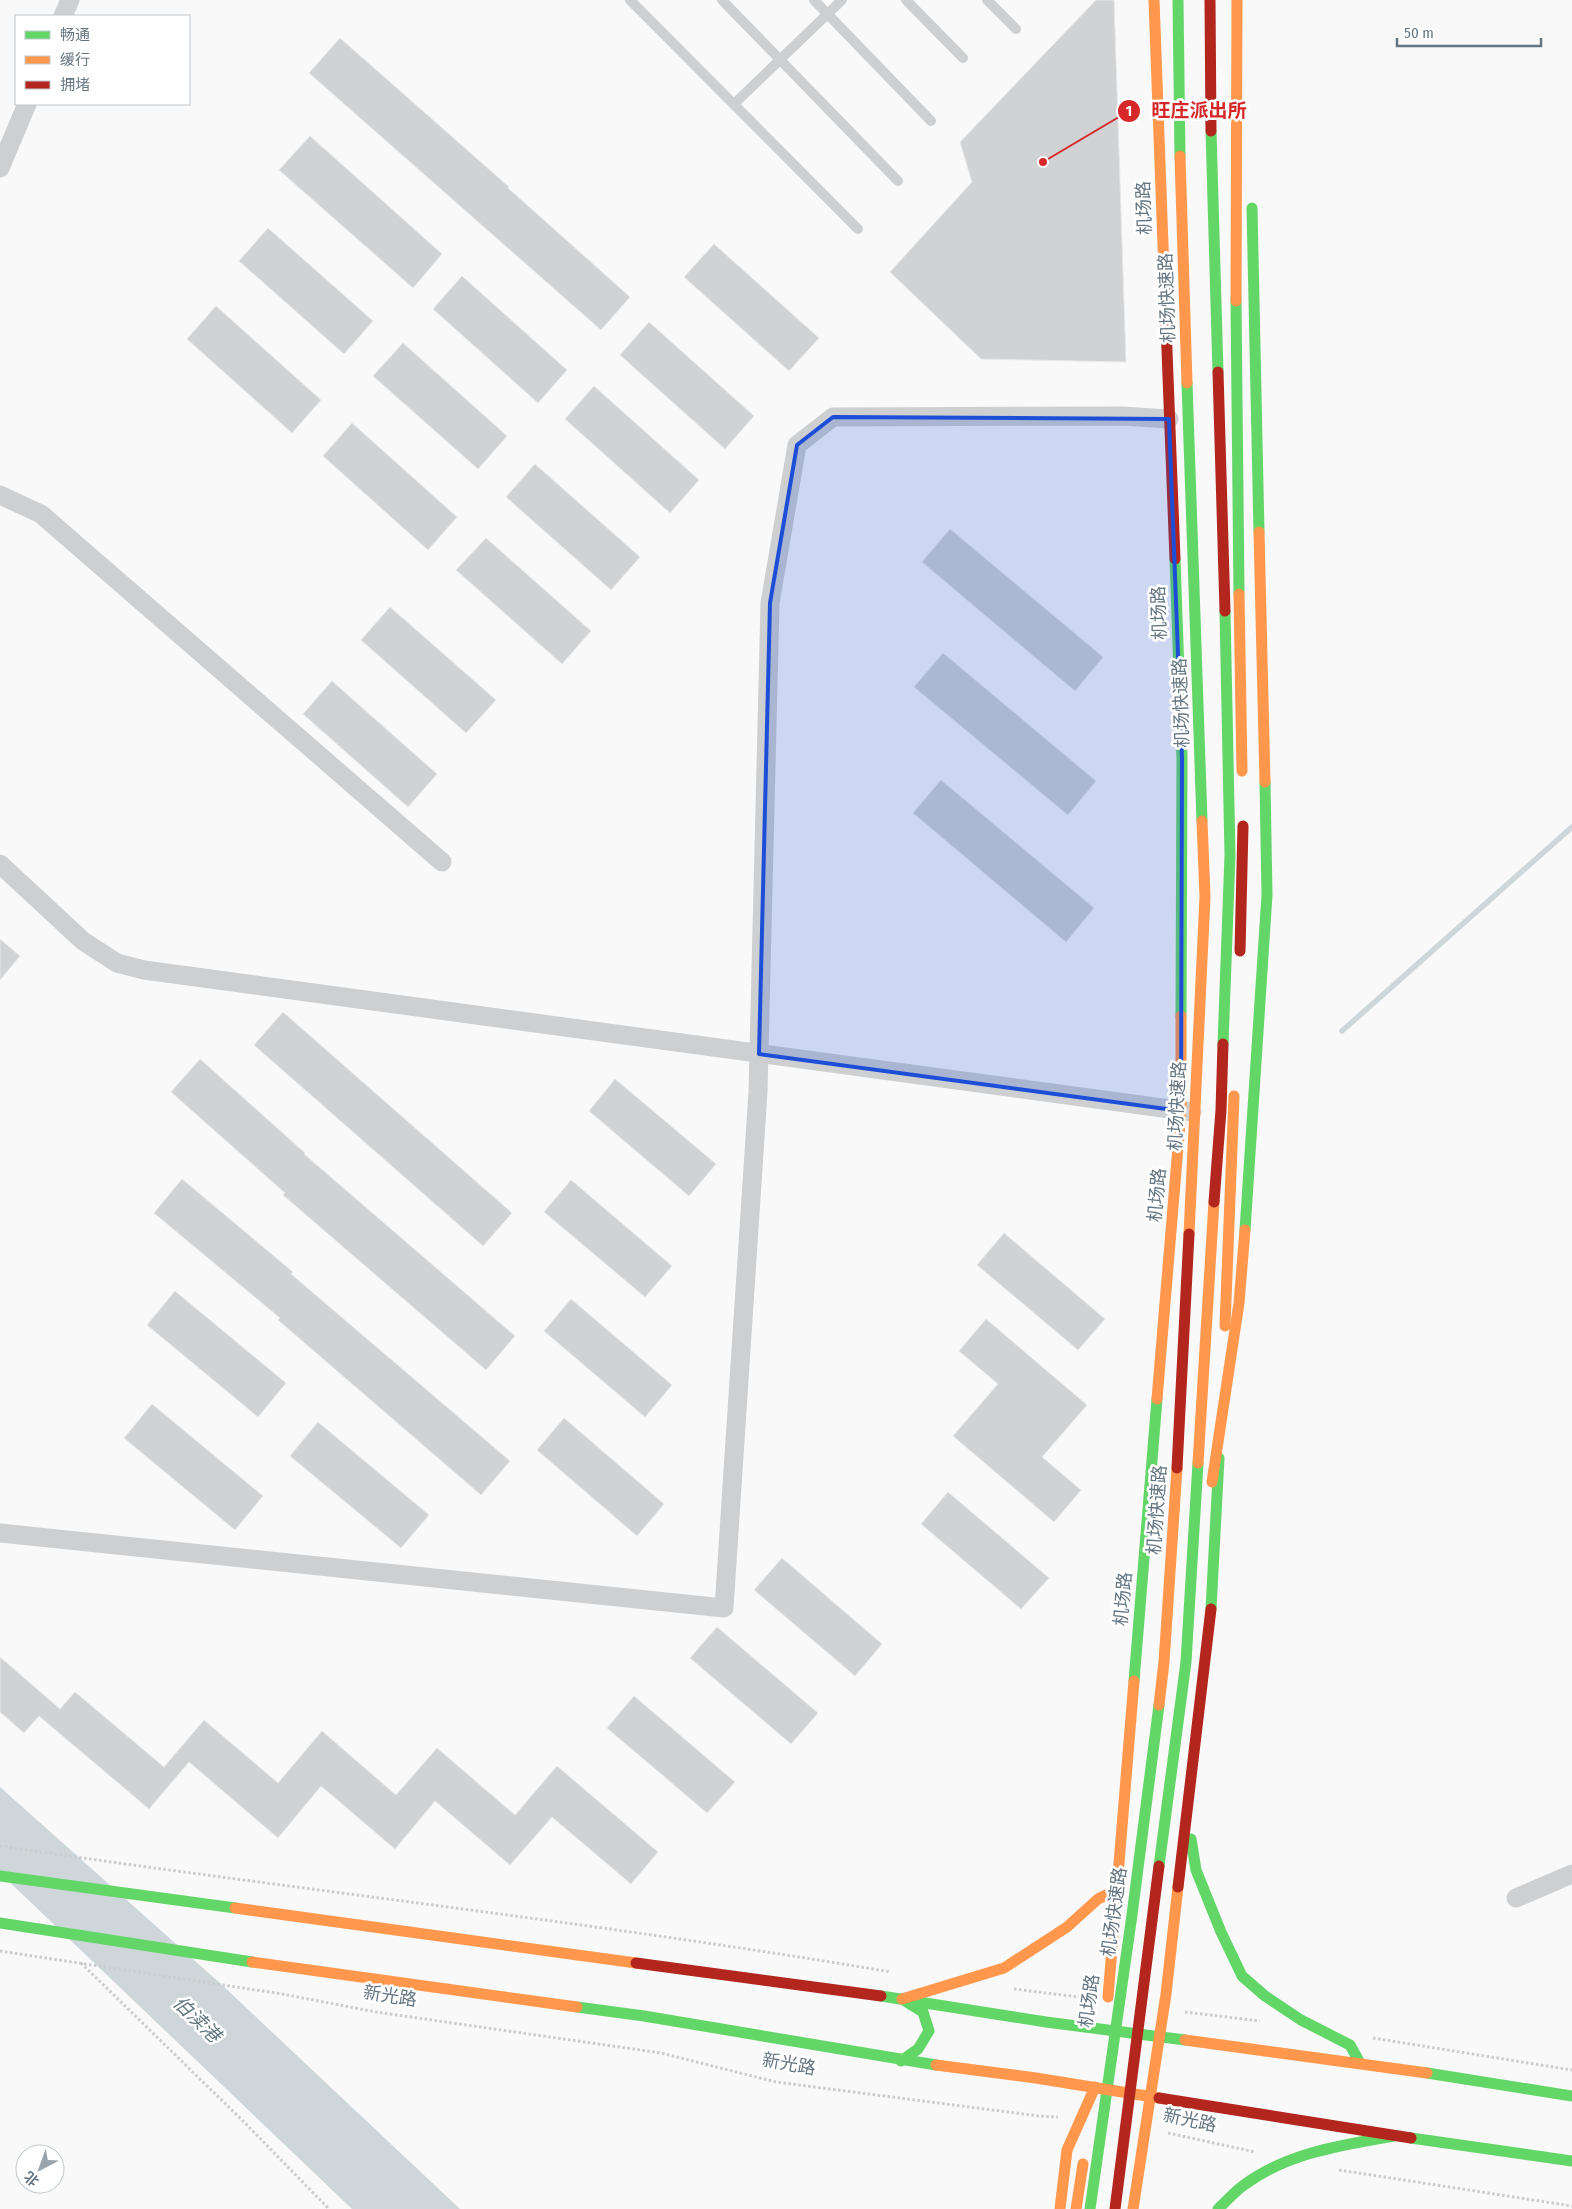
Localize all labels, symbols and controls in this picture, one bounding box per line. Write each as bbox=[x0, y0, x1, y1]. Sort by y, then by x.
legend bbox=[15, 15, 190, 105]
scale bar bbox=[1397, 15, 1541, 47]
text: 50 m bbox=[1404, 24, 1434, 42]
text: 畅通 bbox=[60, 26, 90, 44]
text: 缓行 bbox=[60, 51, 90, 69]
text: 拥堵 bbox=[60, 76, 90, 94]
callout: 旺庄派出所 bbox=[1117, 94, 1257, 128]
text: 旺庄派出所 bbox=[1151, 99, 1247, 122]
text: 1 bbox=[1126, 102, 1132, 120]
street label: 机场路 bbox=[1132, 181, 1156, 235]
street label: 机场快速路 bbox=[1154, 253, 1180, 343]
street label: 机场路 bbox=[1147, 586, 1171, 640]
street label: 机场快速路 bbox=[1168, 658, 1194, 748]
street label: 机场快速路 bbox=[1164, 1060, 1190, 1152]
street label: 机场路 bbox=[1144, 1167, 1170, 1223]
street label: 机场快速路 bbox=[1143, 1464, 1171, 1556]
street label: 机场路 bbox=[1110, 1571, 1136, 1627]
street label: 机场快速路 bbox=[1097, 1866, 1131, 1958]
street label: 机场路 bbox=[1074, 1973, 1104, 2029]
street label: 新光路 bbox=[362, 1981, 418, 2011]
water label: 伯渎港 bbox=[169, 1991, 228, 2049]
street label: 新光路 bbox=[761, 2048, 817, 2080]
street label: 新光路 bbox=[1161, 2104, 1219, 2136]
north arrow bbox=[15, 2144, 65, 2194]
text: 北 bbox=[21, 2167, 43, 2189]

